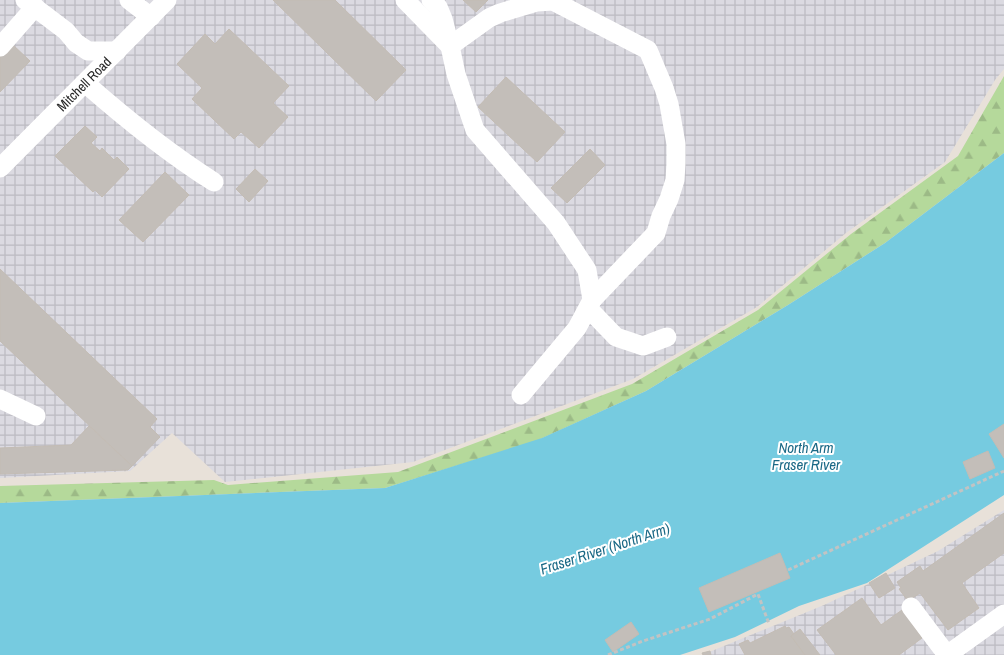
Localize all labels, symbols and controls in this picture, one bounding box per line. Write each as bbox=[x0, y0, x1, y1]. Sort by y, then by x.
street label: Mitchell Road bbox=[53, 53, 115, 115]
water label: North Arm Fraser River bbox=[772, 437, 841, 475]
water label: Fraser River (North Arm) bbox=[537, 518, 672, 579]

